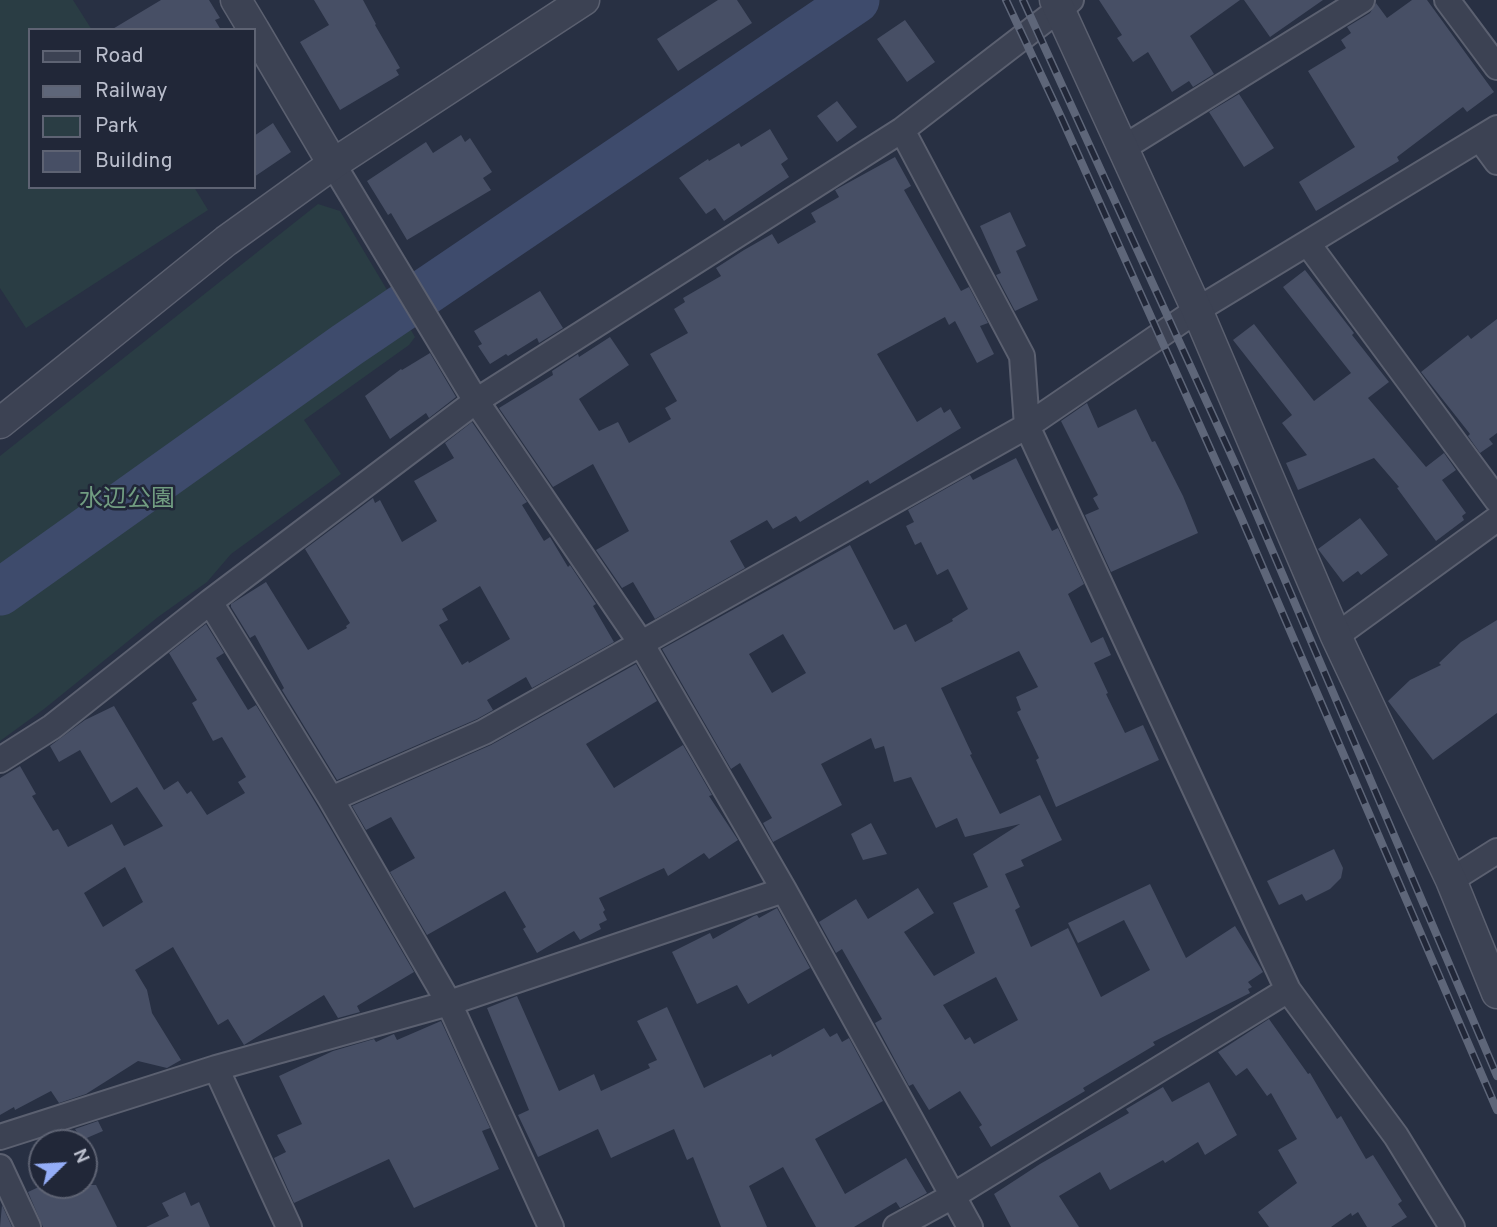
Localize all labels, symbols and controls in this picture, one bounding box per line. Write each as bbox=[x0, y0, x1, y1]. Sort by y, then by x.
legend bbox=[28, 28, 256, 189]
text: Road bbox=[95, 43, 144, 70]
text: Railway bbox=[95, 78, 168, 105]
text: Park bbox=[95, 113, 138, 140]
text: Building bbox=[95, 148, 173, 175]
park label: 水辺公園 bbox=[79, 487, 175, 515]
north arrow bbox=[28, 1129, 98, 1199]
text: N bbox=[67, 1145, 94, 1167]

